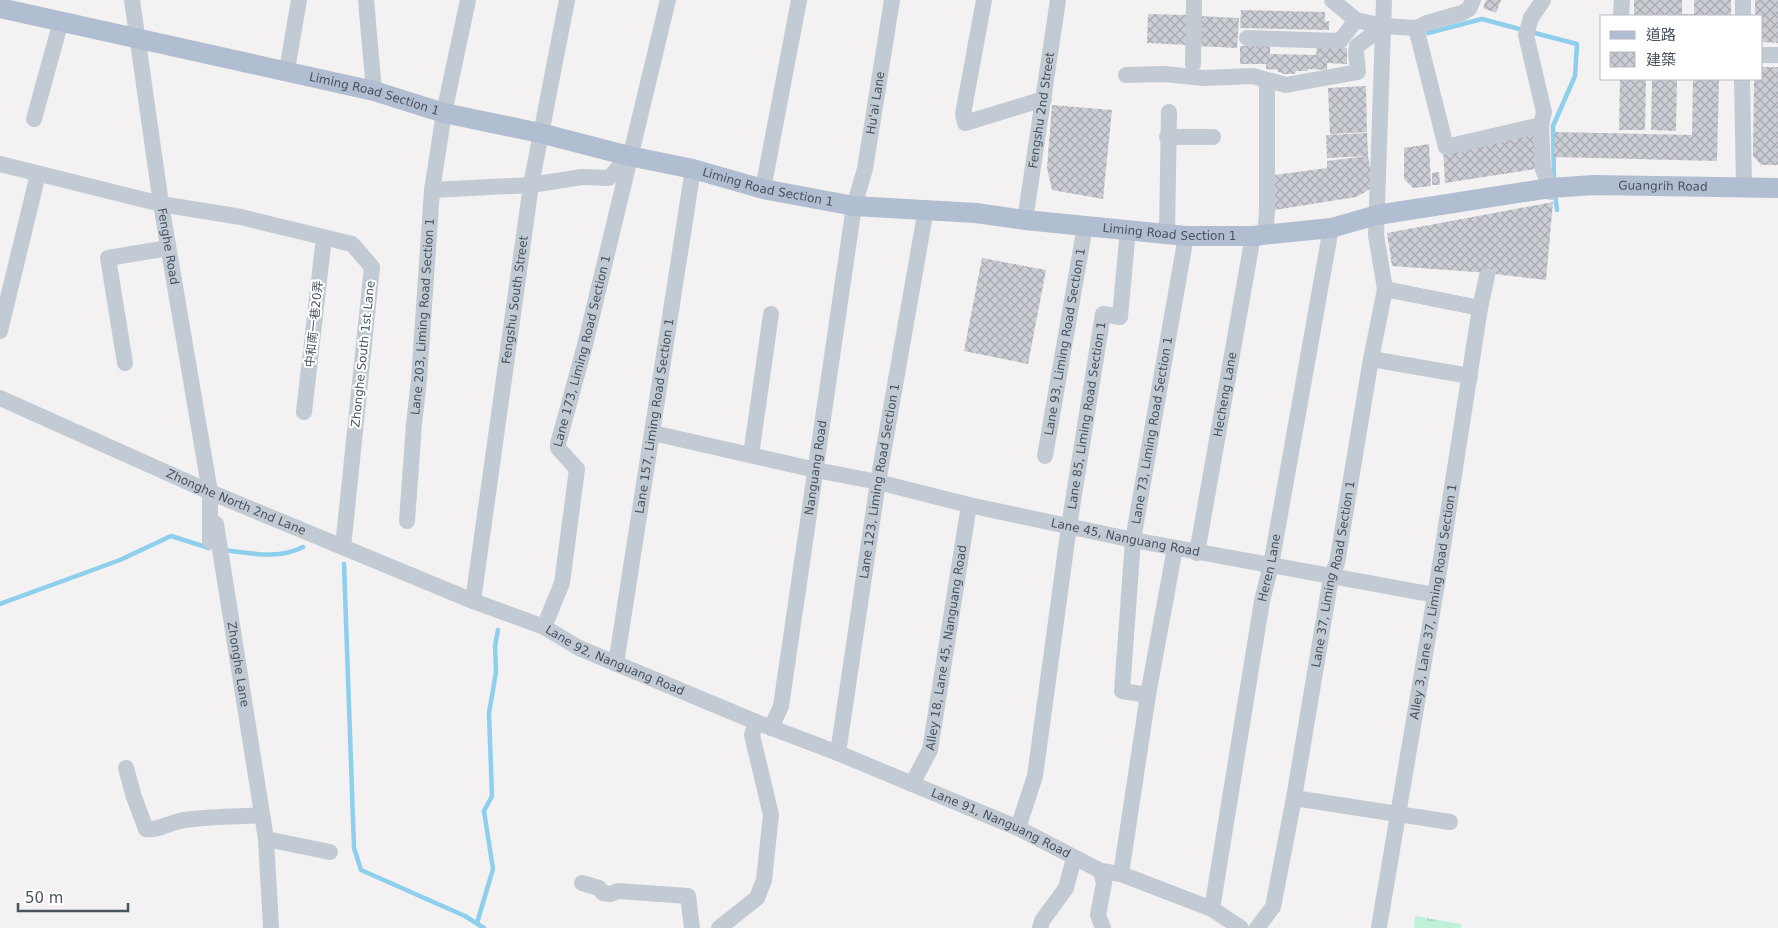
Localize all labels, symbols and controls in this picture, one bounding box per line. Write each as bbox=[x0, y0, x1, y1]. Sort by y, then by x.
legend bbox=[1600, 15, 1763, 80]
text: 道路 bbox=[1646, 26, 1676, 44]
street label: Fengshu 2nd Street bbox=[1026, 51, 1057, 169]
text: 建築 bbox=[1646, 51, 1676, 69]
street label: Liming Road Section 1 bbox=[308, 70, 441, 118]
street label: Hu'ai Lane bbox=[864, 70, 887, 135]
street label: Liming Road Section 1 bbox=[701, 165, 835, 209]
street label: Guangrih Road bbox=[1618, 178, 1708, 194]
street label: Fenghe Road bbox=[155, 207, 182, 286]
street label: Lane 203, Liming Road Section 1 bbox=[408, 218, 437, 416]
street label: Liming Road Section 1 bbox=[1102, 221, 1236, 243]
street label: Fengshu South Street bbox=[499, 235, 531, 365]
street label: Lane 93, Liming Road Section 1 bbox=[1042, 247, 1088, 437]
street label: Lane 173, Liming Road Section 1 bbox=[551, 254, 613, 448]
street label: 中和南一巷20弄 bbox=[302, 280, 326, 368]
street label: Zhonghe South 1st Lane bbox=[348, 280, 378, 428]
street label: Lane 157, Liming Road Section 1 bbox=[632, 317, 677, 515]
street label: Lane 85, Liming Road Section 1 bbox=[1065, 320, 1109, 510]
street label: Lane 73, Liming Road Section 1 bbox=[1129, 336, 1175, 525]
street label: Hecheng Lane bbox=[1211, 351, 1239, 438]
street label: Lane 123, Liming Road Section 1 bbox=[857, 382, 902, 580]
street label: Nanguang Road bbox=[802, 419, 830, 516]
street label: Zhonghe North 2nd Lane bbox=[164, 466, 308, 538]
street label: Lane 37, Liming Road Section 1 bbox=[1309, 480, 1358, 668]
street label: Alley 3, Lane 37, Liming Road Section 1 bbox=[1407, 483, 1460, 720]
street label: Lane 45, Nanguang Road bbox=[1050, 516, 1201, 559]
street label: Heren Lane bbox=[1255, 533, 1283, 603]
street label: Alley 18, Lane 45, Nanguang Road bbox=[923, 544, 970, 751]
street label: Zhonghe Lane bbox=[225, 621, 252, 708]
street label: Lane 92, Nanguang Road bbox=[543, 622, 686, 698]
street label: Lane 91, Nanguang Road bbox=[929, 786, 1073, 861]
scale bar bbox=[18, 880, 128, 912]
text: 50 m bbox=[25, 889, 63, 907]

